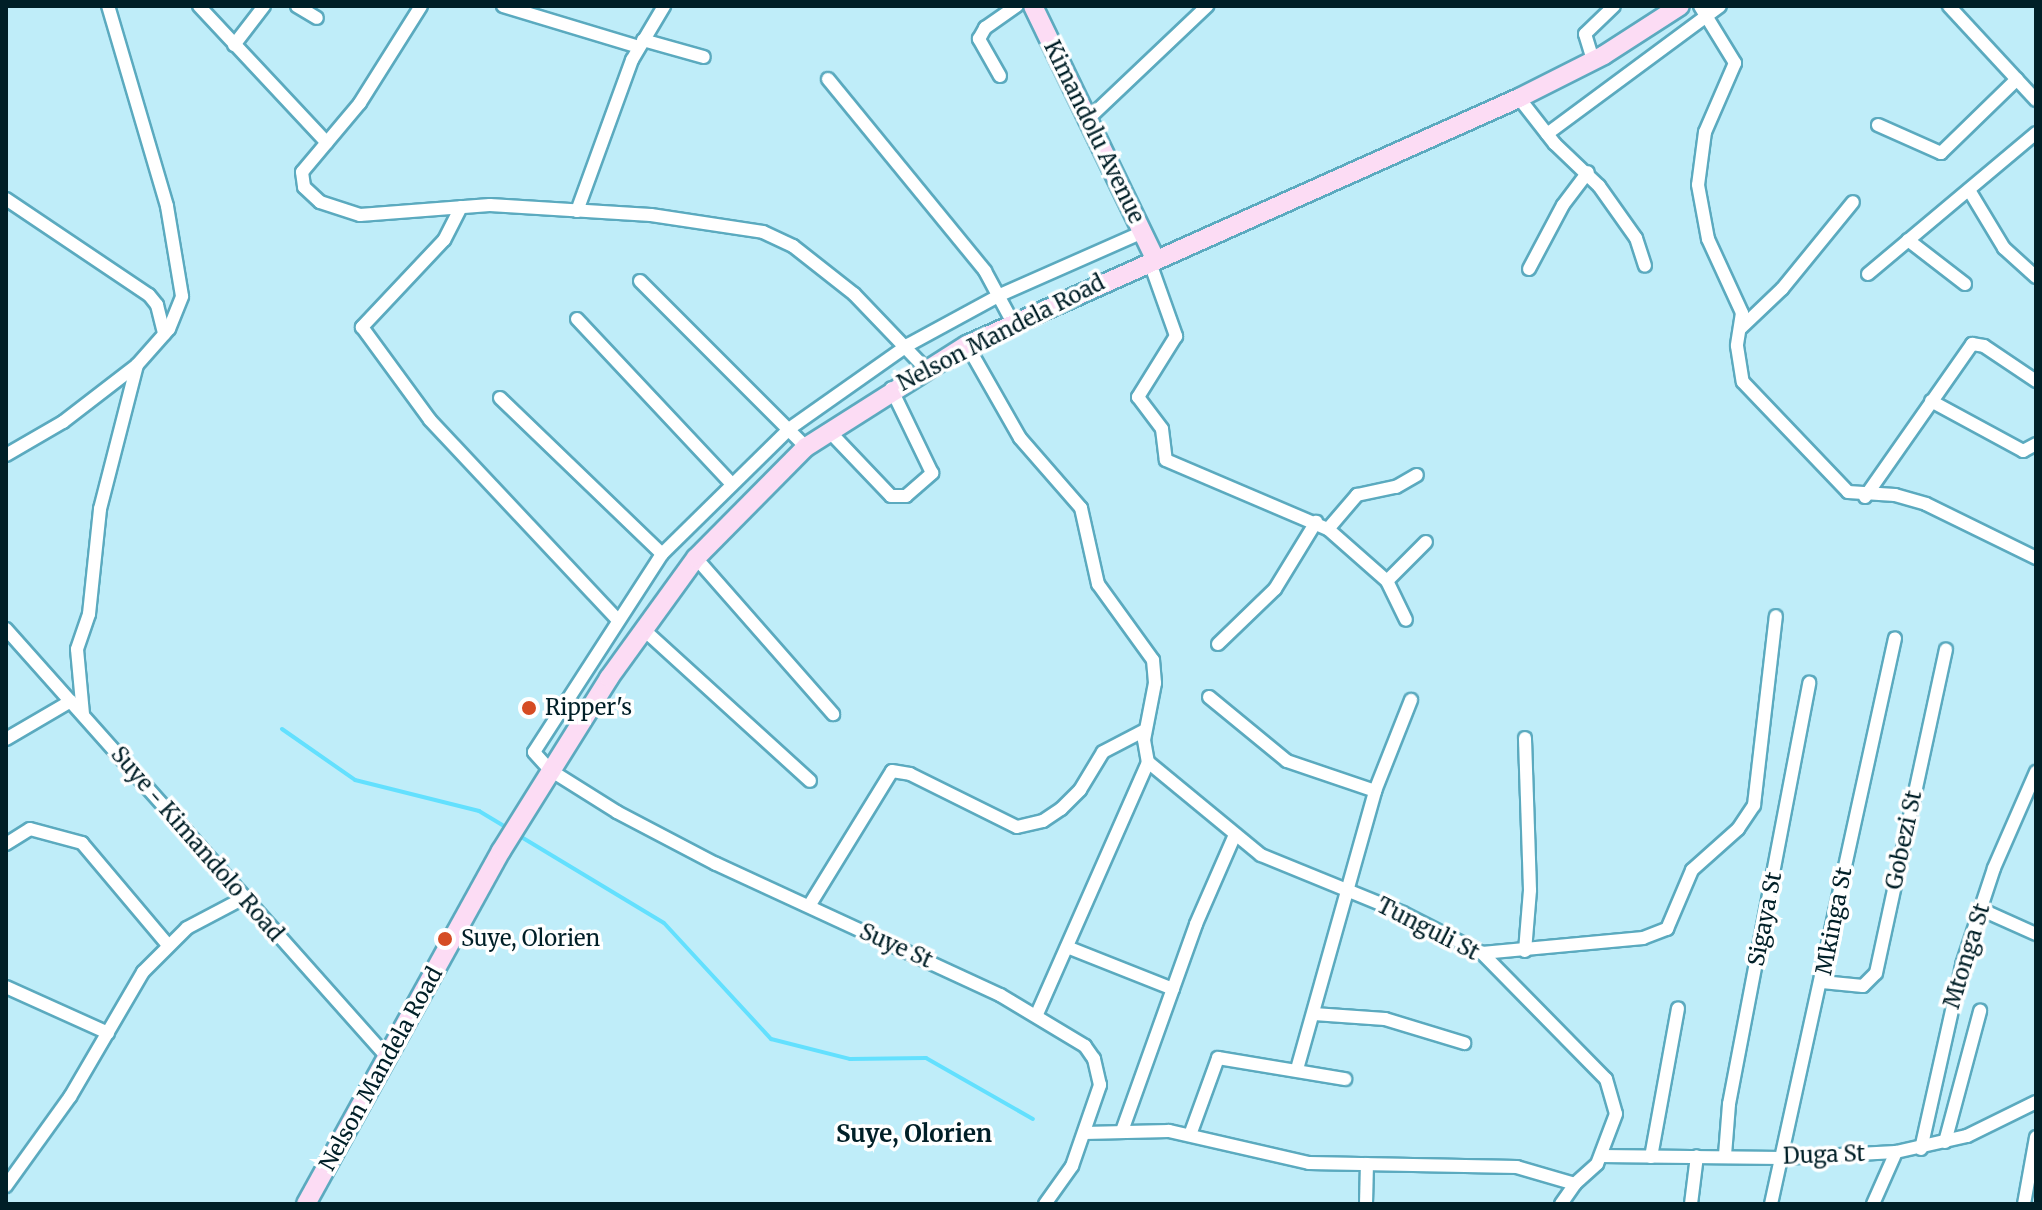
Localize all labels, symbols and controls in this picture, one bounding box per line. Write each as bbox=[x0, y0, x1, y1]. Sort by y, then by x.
street label: Kimandolu Avenue bbox=[1038, 36, 1150, 228]
street label: Nelson Mandela Road bbox=[893, 269, 1109, 397]
place label: Ripper's bbox=[545, 695, 632, 721]
marker: Ripper's bbox=[520, 699, 538, 717]
street label: Suye - Kimandolo Road bbox=[105, 741, 289, 947]
street label: Gobezi St bbox=[1881, 788, 1927, 892]
street label: Mkinga St bbox=[1811, 865, 1857, 977]
street label: Sigaya St bbox=[1743, 870, 1787, 968]
street label: Tunguli St bbox=[1372, 892, 1484, 966]
street label: Mtonga St bbox=[1939, 900, 1995, 1012]
street label: Suye St bbox=[855, 918, 937, 974]
place label: Suye, Olorien bbox=[461, 926, 600, 952]
marker: Suye, Olorien bbox=[436, 930, 454, 948]
street label: Nelson Mandela Road bbox=[314, 963, 448, 1175]
district label: Suye, Olorien bbox=[836, 1120, 992, 1148]
street label: Duga St bbox=[1783, 1140, 1865, 1170]

